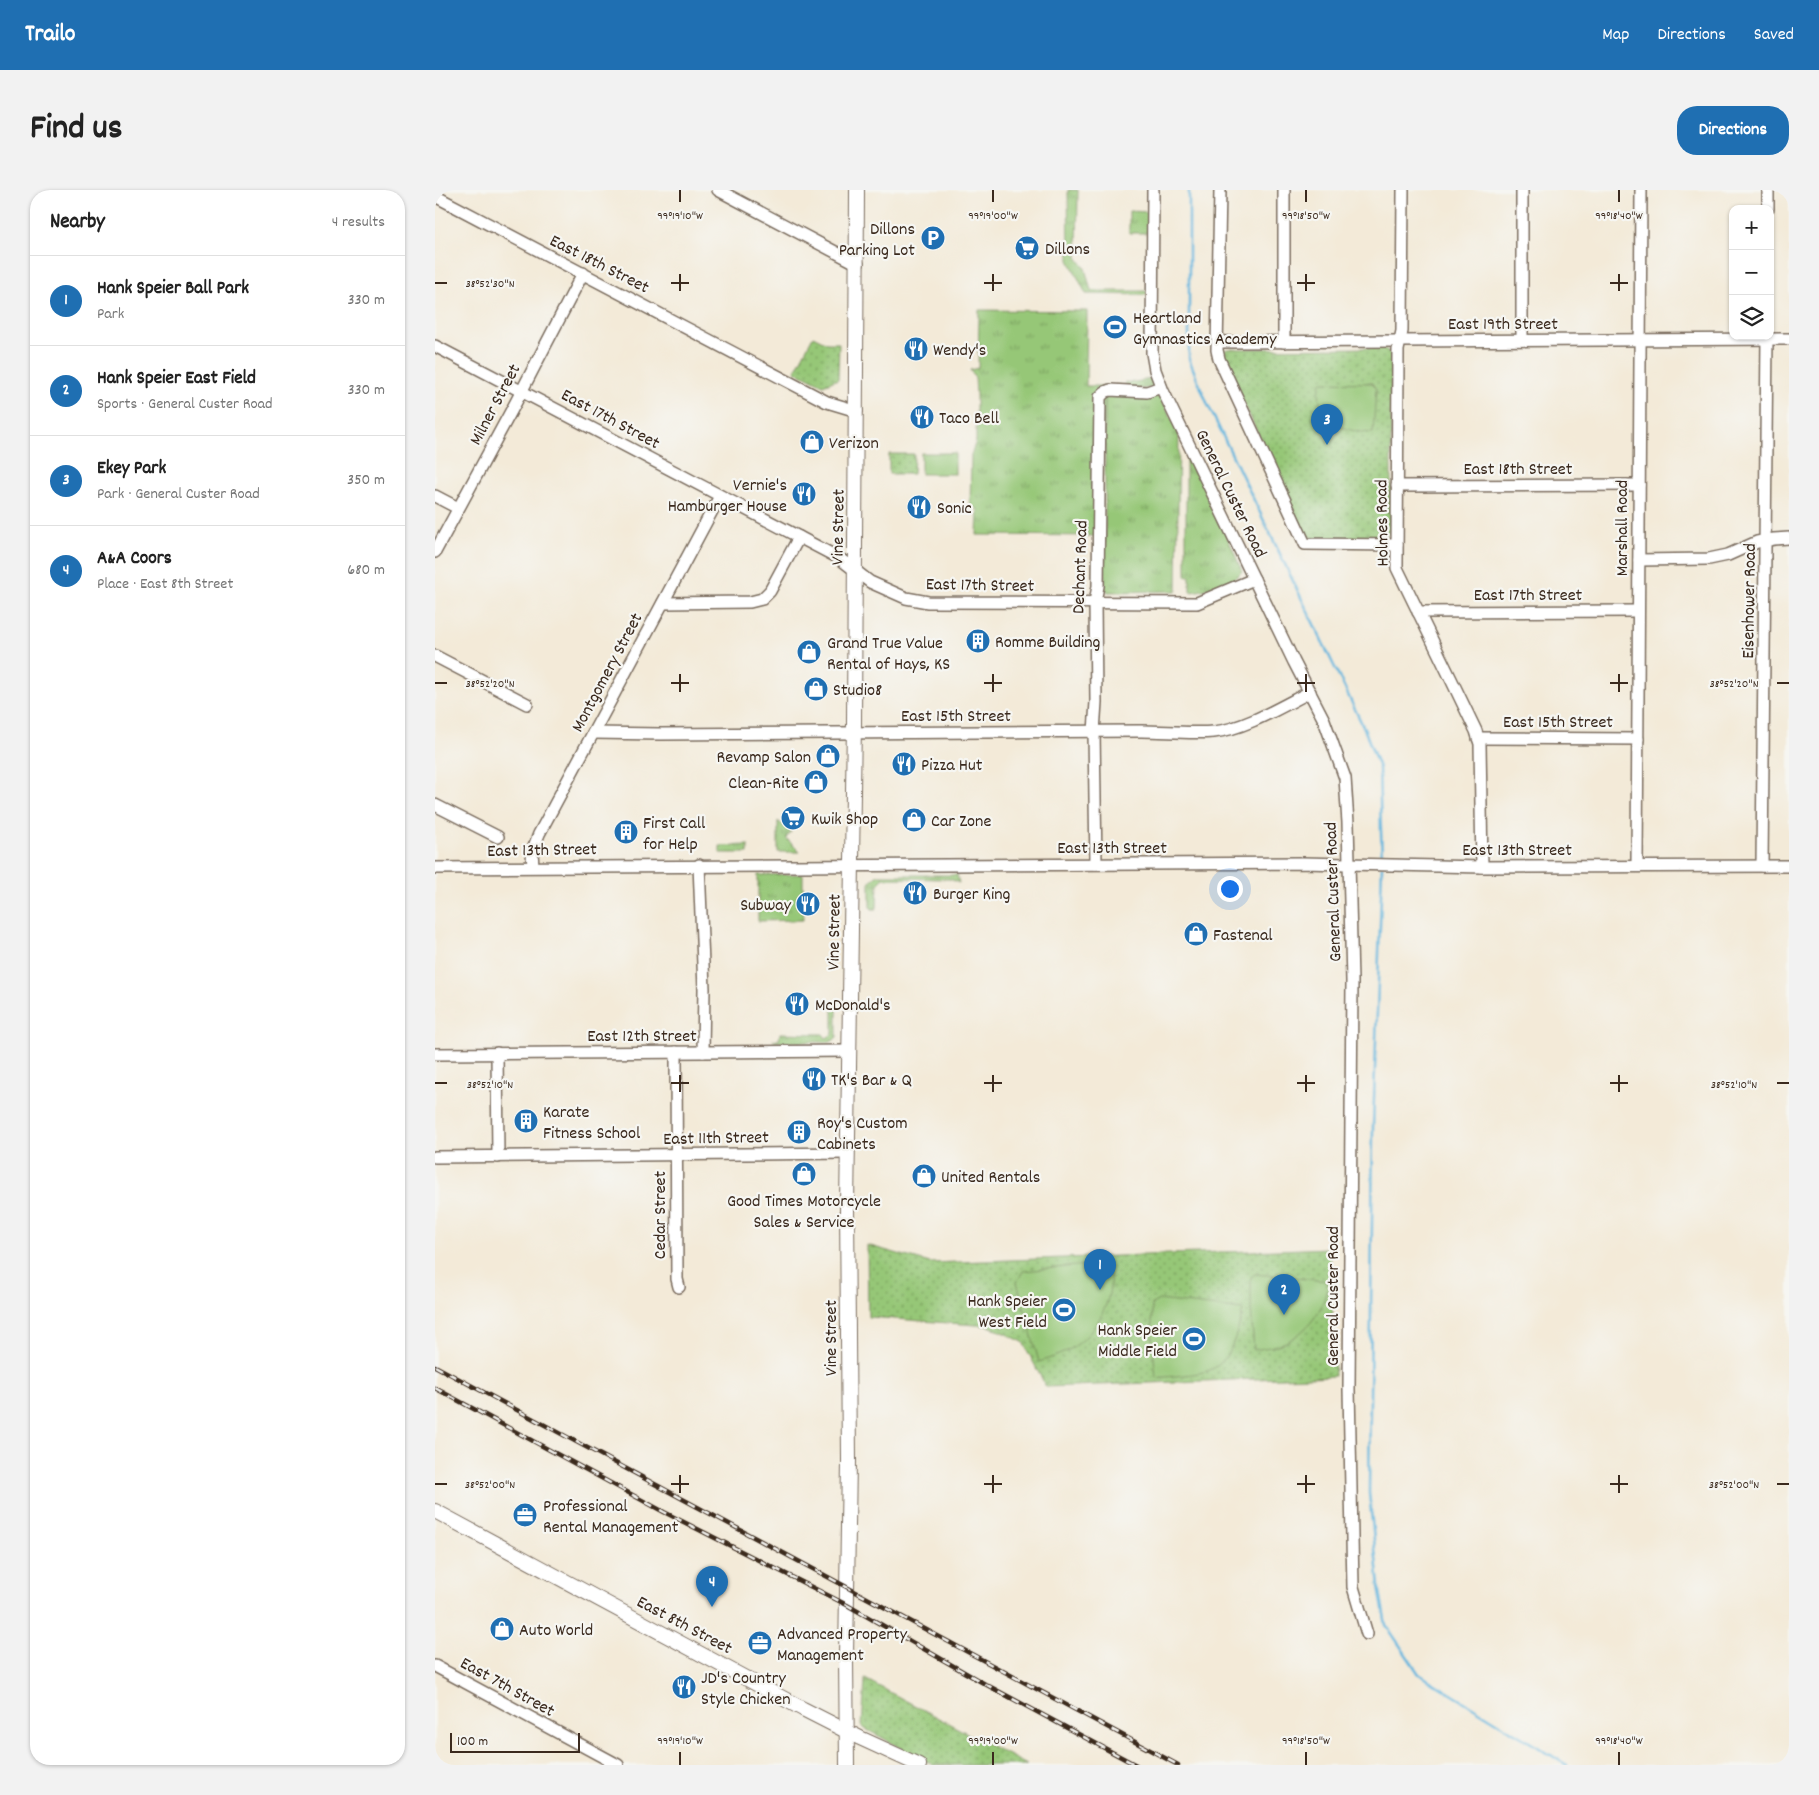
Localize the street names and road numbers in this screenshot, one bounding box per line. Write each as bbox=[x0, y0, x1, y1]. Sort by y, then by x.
street label: East 18th Street bbox=[545, 229, 653, 301]
street label: East 19th Street bbox=[1448, 313, 1558, 338]
street label: Milner Street bbox=[464, 360, 528, 450]
street label: East 17th Street bbox=[556, 384, 664, 457]
street label: General Custer Road bbox=[1188, 426, 1272, 563]
street label: East 18th Street bbox=[1464, 458, 1573, 483]
street label: Holmes Road bbox=[1370, 479, 1397, 567]
street label: Marshall Road bbox=[1611, 480, 1636, 576]
street label: Vine Street bbox=[826, 488, 853, 565]
street label: Dechant Road bbox=[1067, 520, 1096, 614]
street label: Eisenhower Road bbox=[1737, 543, 1764, 659]
street label: East 17th Street bbox=[925, 573, 1035, 600]
street label: East 17th Street bbox=[1474, 584, 1583, 609]
street label: Montgomery Street bbox=[566, 609, 650, 737]
street label: East 15th Street bbox=[901, 705, 1011, 730]
street label: East 15th Street bbox=[1503, 711, 1613, 736]
street label: General Custer Road bbox=[1320, 822, 1349, 962]
street label: East 13th Street bbox=[1057, 837, 1167, 862]
street label: East 13th Street bbox=[487, 838, 597, 865]
street label: East 13th Street bbox=[1462, 839, 1572, 864]
street label: Vine Street bbox=[822, 893, 849, 970]
street label: East 12th Street bbox=[587, 1025, 697, 1050]
street label: East 11th Street bbox=[663, 1126, 769, 1153]
street label: Cedar Street bbox=[649, 1171, 674, 1259]
street label: General Custer Road bbox=[1322, 1226, 1347, 1366]
street label: Vine Street bbox=[820, 1300, 845, 1376]
street label: East 8th Street bbox=[632, 1591, 736, 1662]
street label: East 7th Street bbox=[455, 1652, 559, 1725]

